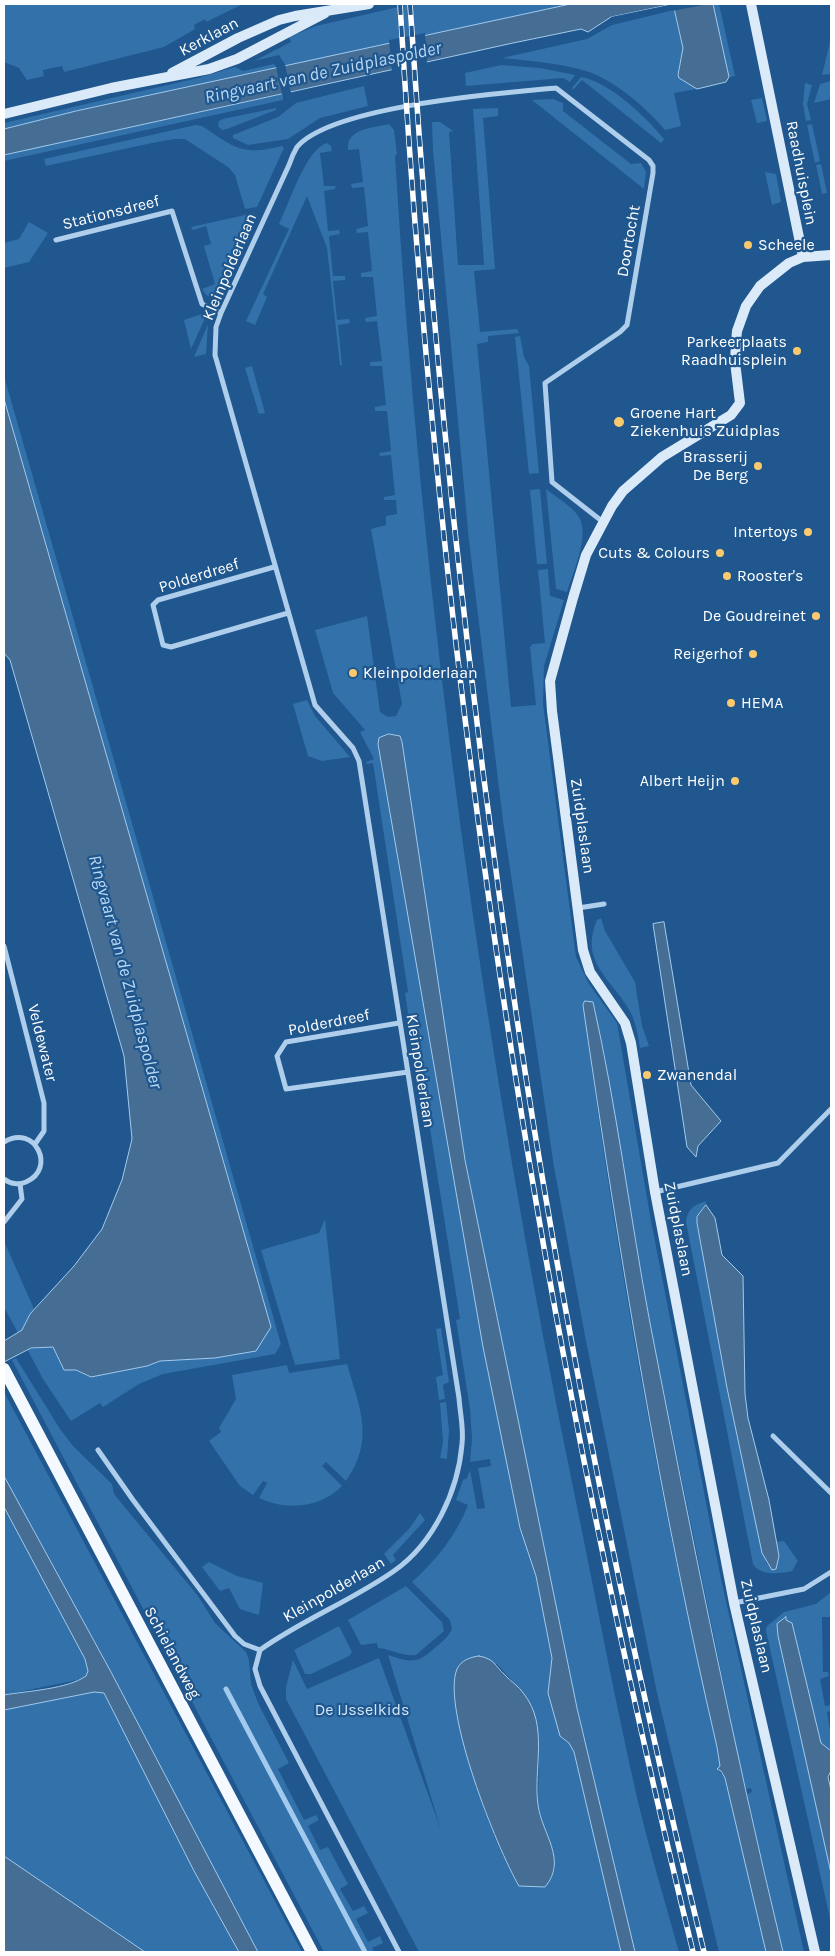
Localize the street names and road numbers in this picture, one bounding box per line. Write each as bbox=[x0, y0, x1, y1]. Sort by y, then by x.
street label: Kerklaan bbox=[176, 13, 242, 61]
street label: Raadhuisplein bbox=[781, 119, 821, 227]
street label: Stationsdreef bbox=[61, 192, 161, 234]
street label: Doortocht bbox=[613, 204, 645, 278]
street label: Kleinpolderlaan bbox=[199, 210, 261, 324]
street label: Polderdreef bbox=[157, 555, 241, 597]
street label: Zuidplaslaan bbox=[566, 777, 598, 875]
street label: Veldewater bbox=[23, 1002, 61, 1084]
street label: Polderdreef bbox=[287, 1006, 371, 1040]
street label: Kleinpolderlaan bbox=[402, 1013, 438, 1129]
street label: Zuidplaslaan bbox=[659, 1180, 697, 1278]
street label: Kleinpolderlaan bbox=[280, 1553, 388, 1627]
street label: Zuidplaslaan bbox=[736, 1577, 776, 1675]
street label: Schielandweg bbox=[140, 1604, 204, 1702]

